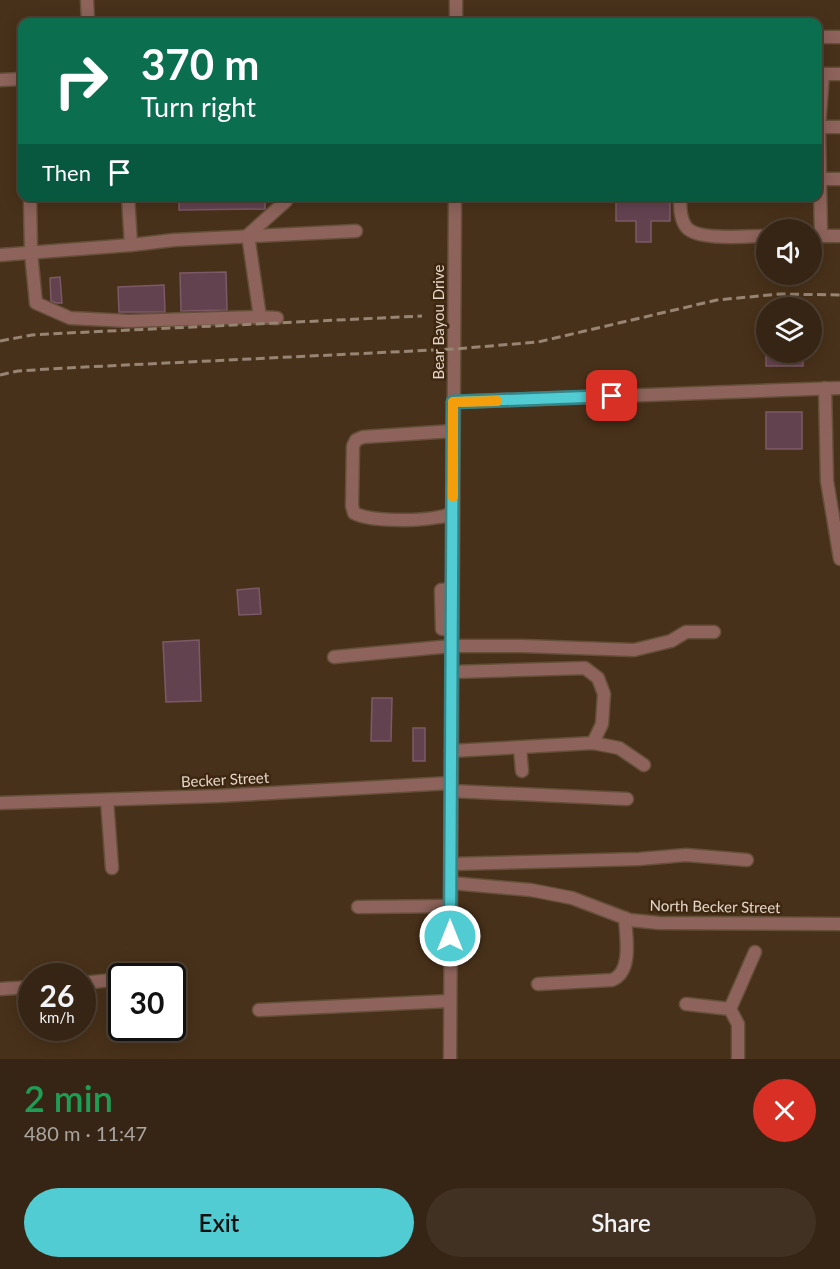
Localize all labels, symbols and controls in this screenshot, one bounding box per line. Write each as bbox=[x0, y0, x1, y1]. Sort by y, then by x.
text: 370 m bbox=[141, 39, 259, 89]
icon: right bbox=[42, 42, 120, 120]
text: Turn right bbox=[141, 90, 256, 123]
icon: arrive bbox=[103, 156, 136, 189]
text: Then bbox=[42, 159, 91, 186]
map controls bbox=[756, 219, 822, 363]
button: sound bbox=[756, 219, 822, 285]
street label: Bear Bayou Drive bbox=[429, 265, 447, 379]
button: layers bbox=[756, 297, 822, 363]
pin bbox=[586, 370, 637, 421]
icon: arrive bbox=[595, 379, 628, 412]
street label: Becker Street bbox=[180, 768, 270, 790]
street label: North Becker Street bbox=[649, 896, 781, 916]
position arrow bbox=[418, 904, 482, 968]
speed limit sign: 30 bbox=[108, 963, 186, 1041]
text: 26 bbox=[40, 977, 74, 1013]
text: km/h bbox=[39, 1008, 75, 1026]
text: 2 min bbox=[24, 1076, 113, 1120]
button: close bbox=[753, 1079, 816, 1142]
text: 480 m · 11:47 bbox=[24, 1121, 147, 1145]
button: Exit bbox=[24, 1188, 414, 1257]
button: Share bbox=[426, 1188, 816, 1257]

